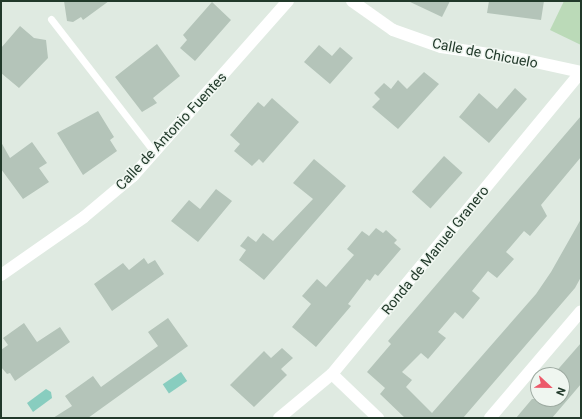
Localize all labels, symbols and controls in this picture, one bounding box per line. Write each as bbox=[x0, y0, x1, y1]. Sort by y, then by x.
street label: Calle de Chicuelo bbox=[431, 35, 539, 71]
street label: Calle de Antonio Fuentes bbox=[112, 69, 230, 193]
street label: Ronda de Manuel Granero bbox=[378, 182, 492, 318]
north arrow bbox=[530, 367, 570, 407]
text: N bbox=[553, 385, 568, 397]

